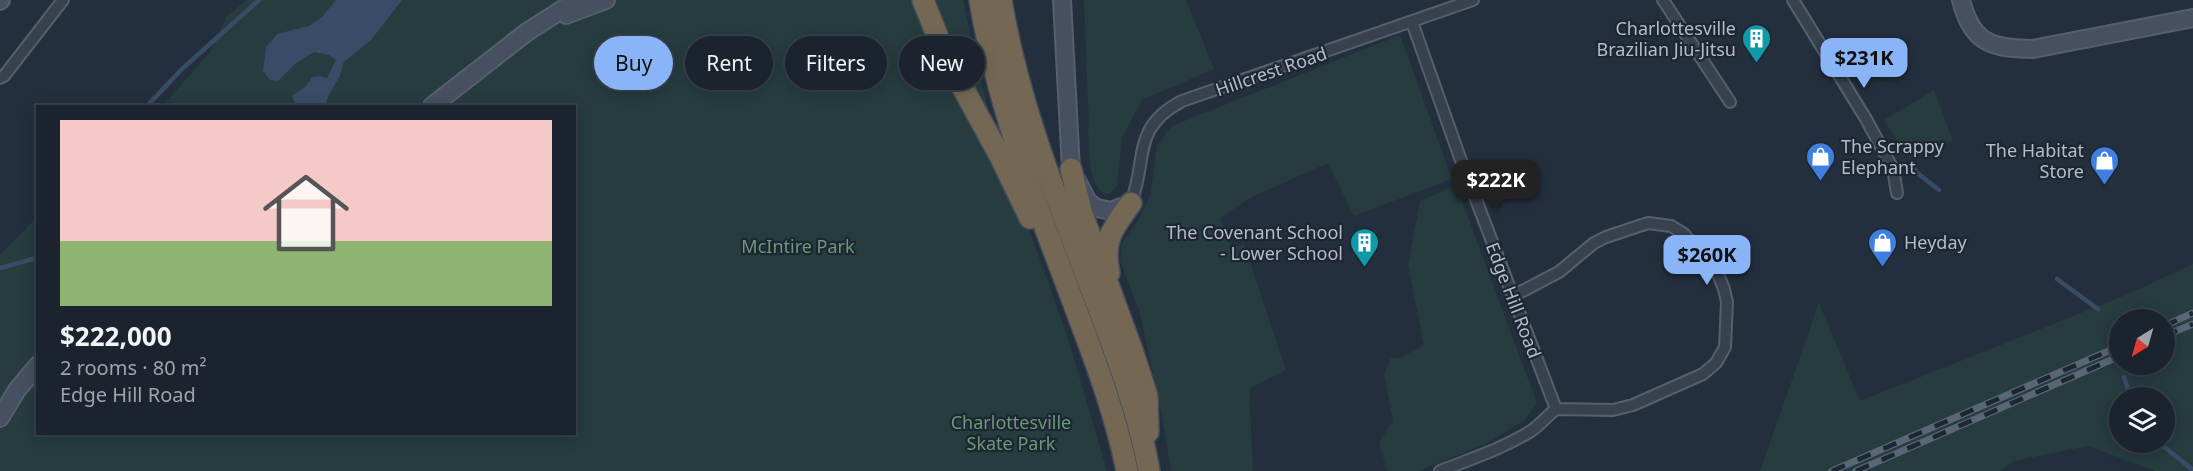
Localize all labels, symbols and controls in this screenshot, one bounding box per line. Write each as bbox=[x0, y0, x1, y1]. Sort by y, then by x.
place label: Charlottesville Brazilian Jiu-Jitsu bbox=[1597, 16, 1736, 61]
building icon: Charlottesville Brazilian Jiu-Jitsu bbox=[1741, 22, 1773, 64]
chip: Buy bbox=[594, 36, 673, 90]
chip: Rent bbox=[685, 36, 773, 90]
chip: Filters bbox=[785, 36, 887, 90]
chip: New bbox=[899, 36, 985, 90]
pin: $231K bbox=[1822, 38, 1906, 89]
street label: Hillcrest Road bbox=[1212, 41, 1330, 101]
text: $231K bbox=[1834, 44, 1894, 71]
place label: The Scrappy Elephant bbox=[1841, 134, 1944, 179]
place label: The Habitat Store bbox=[1986, 138, 2084, 183]
shop icon: The Scrappy Elephant bbox=[1804, 140, 1836, 182]
shop icon: The Habitat Store bbox=[2089, 144, 2121, 186]
icon: home bbox=[252, 159, 360, 267]
pin: $222K bbox=[1454, 160, 1538, 211]
text: $222K bbox=[1466, 166, 1526, 193]
place label: The Covenant School - Lower School bbox=[1166, 220, 1343, 265]
building icon: The Covenant School - Lower School bbox=[1348, 226, 1380, 268]
shop icon: Heyday bbox=[1867, 226, 1899, 268]
place label: Heyday bbox=[1904, 230, 1967, 254]
park label: McIntire Park bbox=[741, 234, 855, 258]
pin: $260K bbox=[1665, 235, 1749, 286]
street label: Edge Hill Road bbox=[1481, 239, 1547, 361]
text: $260K bbox=[1677, 241, 1737, 268]
north arrow bbox=[2109, 309, 2175, 375]
map controls bbox=[2109, 309, 2175, 453]
text: $222,000 bbox=[60, 318, 172, 354]
text: 2 rooms · 80 m² bbox=[60, 354, 207, 381]
text: Edge Hill Road bbox=[60, 381, 196, 408]
button: layers bbox=[2109, 387, 2175, 453]
park label: Charlottesville Skate Park bbox=[951, 410, 1071, 455]

